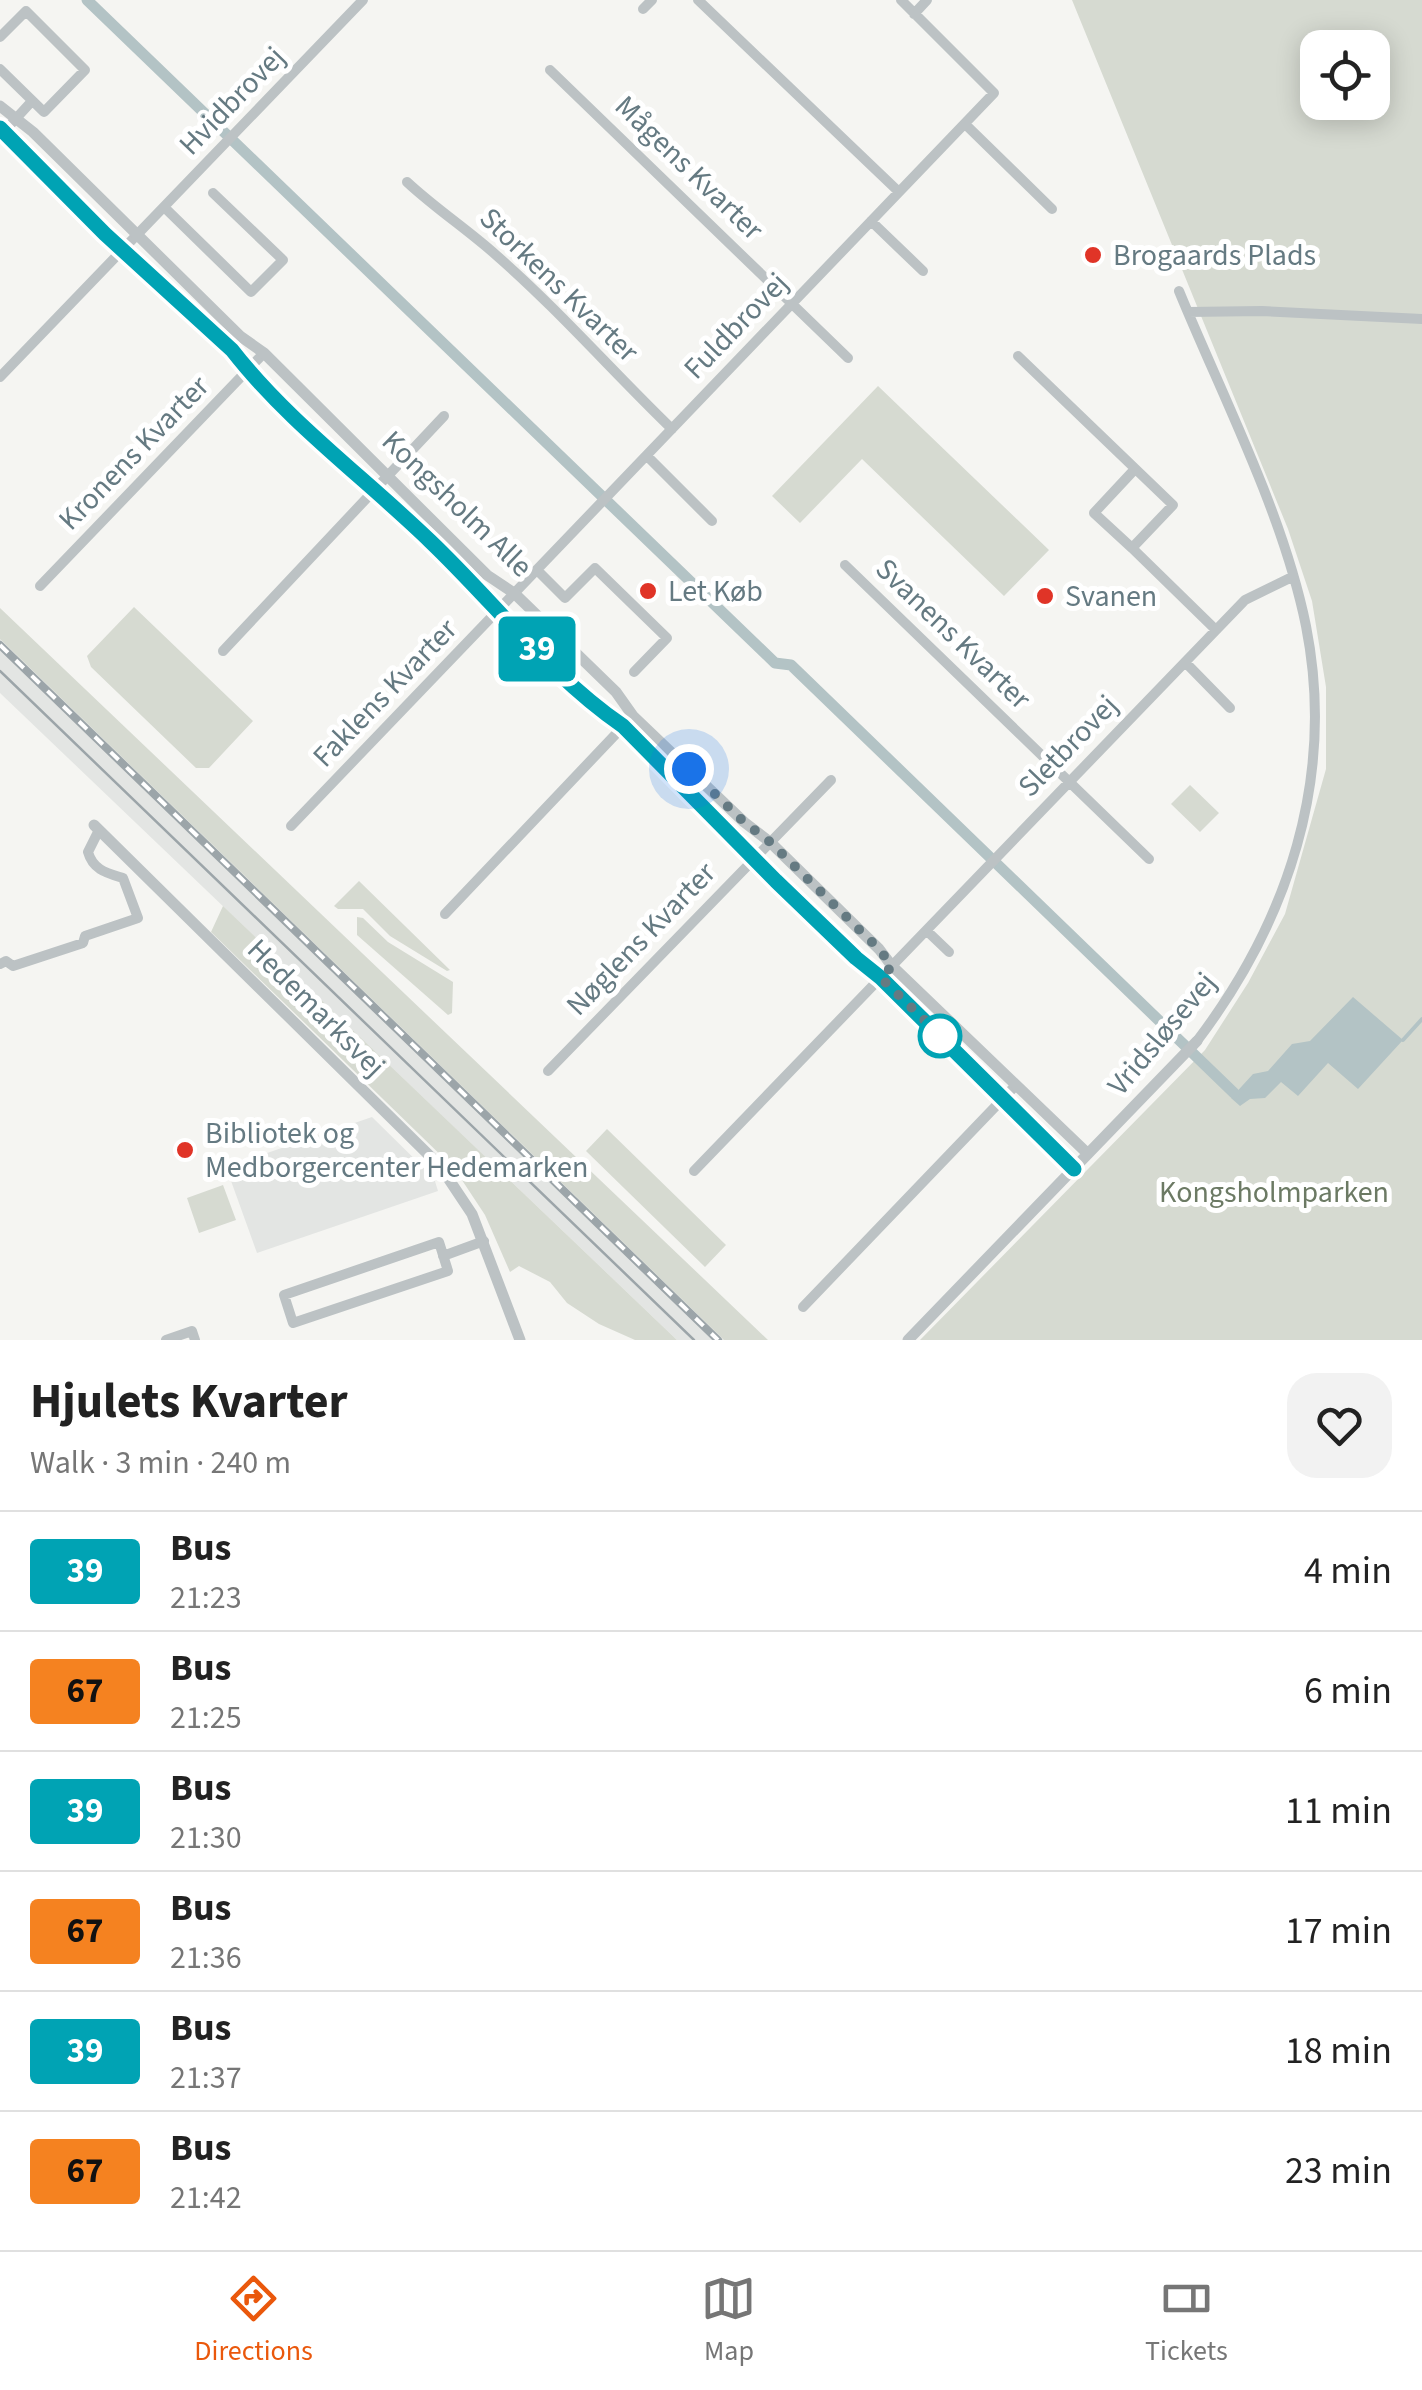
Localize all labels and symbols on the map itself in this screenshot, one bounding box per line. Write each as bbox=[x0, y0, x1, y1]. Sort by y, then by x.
street label: Hvidbrovej bbox=[169, 37, 295, 165]
street label: Mågens Kvarter bbox=[605, 86, 773, 251]
street label: Storkens Kvarter bbox=[470, 198, 649, 373]
place label: Brogaards Plads bbox=[1113, 234, 1316, 277]
marker: Brogaards Plads bbox=[1082, 244, 1104, 266]
street label: Fuldbrovej bbox=[674, 263, 798, 389]
street label: Kronens Kvarter bbox=[49, 365, 220, 540]
street label: Kongsholm Alle bbox=[372, 421, 542, 587]
street label: Svanens Kvarter bbox=[866, 549, 1041, 720]
place label: Let Køb bbox=[668, 570, 763, 613]
place label: Svanen bbox=[1065, 575, 1157, 618]
marker: Let Køb bbox=[637, 580, 659, 602]
marker: Svanen bbox=[1034, 585, 1056, 607]
street label: Faklens Kvarter bbox=[303, 609, 468, 777]
line badge: 39 bbox=[492, 616, 582, 682]
street label: Sletbrovej bbox=[1008, 685, 1128, 807]
your location bbox=[664, 744, 714, 794]
street label: Nøglens Kvarter bbox=[556, 852, 726, 1026]
street label: Hedemarksvej bbox=[237, 929, 395, 1087]
street label: Vridsløsevej bbox=[1097, 963, 1227, 1105]
unlabelled marker bbox=[919, 1015, 961, 1057]
place label: Bibliotek og Medborgercenter Hedemarken bbox=[205, 1112, 588, 1189]
marker: Bibliotek og Medborgercenter Hedemarken bbox=[174, 1139, 196, 1161]
park label: Kongsholmparken bbox=[1159, 1171, 1389, 1214]

